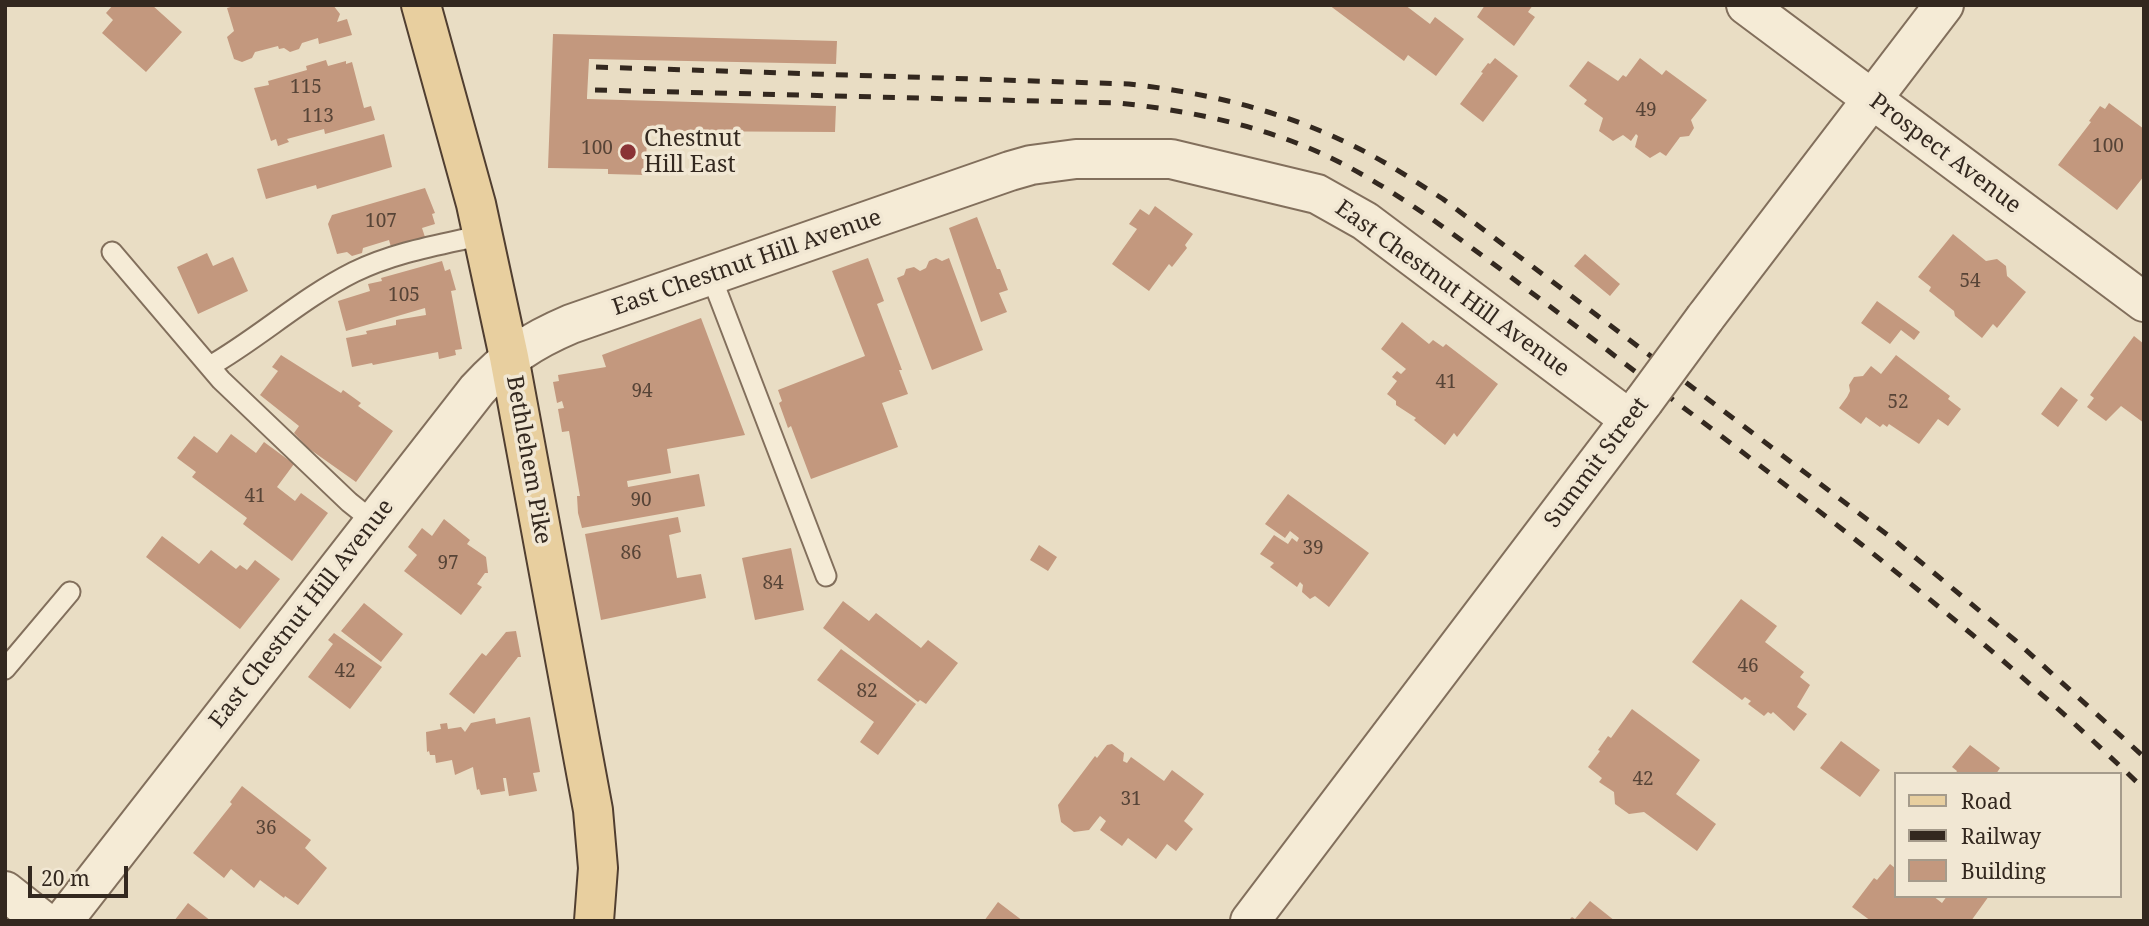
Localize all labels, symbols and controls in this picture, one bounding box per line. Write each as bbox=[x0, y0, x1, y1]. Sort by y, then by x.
house number: 115 bbox=[290, 77, 322, 99]
street label: Prospect Avenue bbox=[1864, 88, 2026, 220]
house number: 49 bbox=[1635, 100, 1657, 122]
house number: 113 bbox=[302, 106, 334, 128]
place label: Chestnut Hill East bbox=[644, 125, 741, 179]
house number: 100 bbox=[2092, 136, 2124, 158]
house number: 100 bbox=[581, 138, 613, 160]
marker: Chestnut Hill East bbox=[618, 142, 638, 162]
street label: East Chestnut Hill Avenue bbox=[1329, 195, 1575, 383]
street label: East Chestnut Hill Avenue bbox=[609, 204, 885, 322]
house number: 107 bbox=[365, 211, 397, 233]
house number: 54 bbox=[1959, 271, 1981, 293]
house number: 105 bbox=[388, 285, 420, 307]
house number: 41 bbox=[1435, 372, 1457, 394]
street label: Bethlehem Pike bbox=[500, 374, 556, 546]
house number: 94 bbox=[631, 381, 653, 403]
street label: Summit Street bbox=[1539, 392, 1655, 534]
house number: 52 bbox=[1887, 392, 1909, 414]
house number: 41 bbox=[244, 486, 266, 508]
house number: 90 bbox=[630, 490, 652, 512]
street label: East Chestnut Hill Avenue bbox=[204, 494, 400, 734]
house number: 39 bbox=[1302, 538, 1324, 560]
house number: 86 bbox=[620, 543, 642, 565]
house number: 97 bbox=[437, 553, 459, 575]
house number: 84 bbox=[762, 573, 784, 595]
house number: 46 bbox=[1737, 656, 1759, 678]
house number: 42 bbox=[334, 661, 356, 683]
house number: 82 bbox=[856, 681, 878, 703]
house number: 42 bbox=[1632, 769, 1654, 791]
legend bbox=[1894, 772, 2121, 898]
text: Road bbox=[1961, 787, 2012, 815]
house number: 31 bbox=[1120, 789, 1142, 811]
house number: 36 bbox=[255, 818, 277, 840]
text: Railway bbox=[1961, 822, 2041, 850]
scale bar bbox=[32, 852, 131, 896]
text: Building bbox=[1961, 857, 2046, 885]
text: 20 m bbox=[41, 864, 90, 892]

